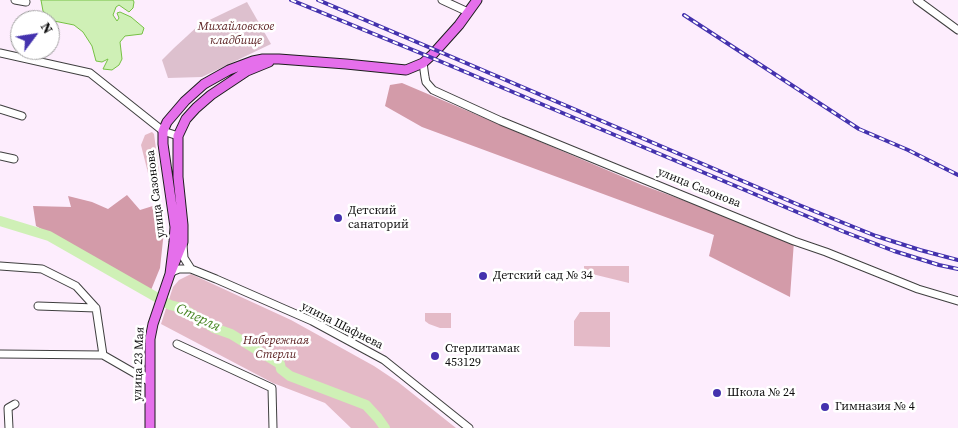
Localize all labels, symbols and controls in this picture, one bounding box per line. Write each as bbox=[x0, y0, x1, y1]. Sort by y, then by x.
north arrow bbox=[10, 10, 60, 60]
text: N bbox=[36, 18, 58, 37]
park label: Михайловское кладбище bbox=[198, 20, 274, 48]
street label: улица Сазонова bbox=[143, 149, 169, 239]
street label: улица Сазонова bbox=[655, 165, 743, 211]
place label: Детский санаторий bbox=[348, 204, 409, 232]
marker: Детский санаторий bbox=[332, 212, 344, 224]
place label: Детский сад № 34 bbox=[493, 269, 593, 283]
marker: Детский сад № 34 bbox=[477, 270, 489, 282]
street label: улица Шафиева bbox=[299, 299, 385, 353]
water label: Стерля bbox=[173, 300, 223, 336]
street label: улица 23 Мая bbox=[131, 327, 147, 401]
park label: Набережная Стерли bbox=[243, 334, 309, 362]
place label: Стерлитамак 453129 bbox=[445, 342, 520, 370]
marker: Стерлитамак 453129 bbox=[429, 350, 441, 362]
place label: Школа № 24 bbox=[727, 386, 795, 400]
marker: Школа № 24 bbox=[711, 387, 723, 399]
place label: Гимназия № 4 bbox=[835, 400, 915, 414]
marker: Гимназия № 4 bbox=[819, 401, 831, 413]

